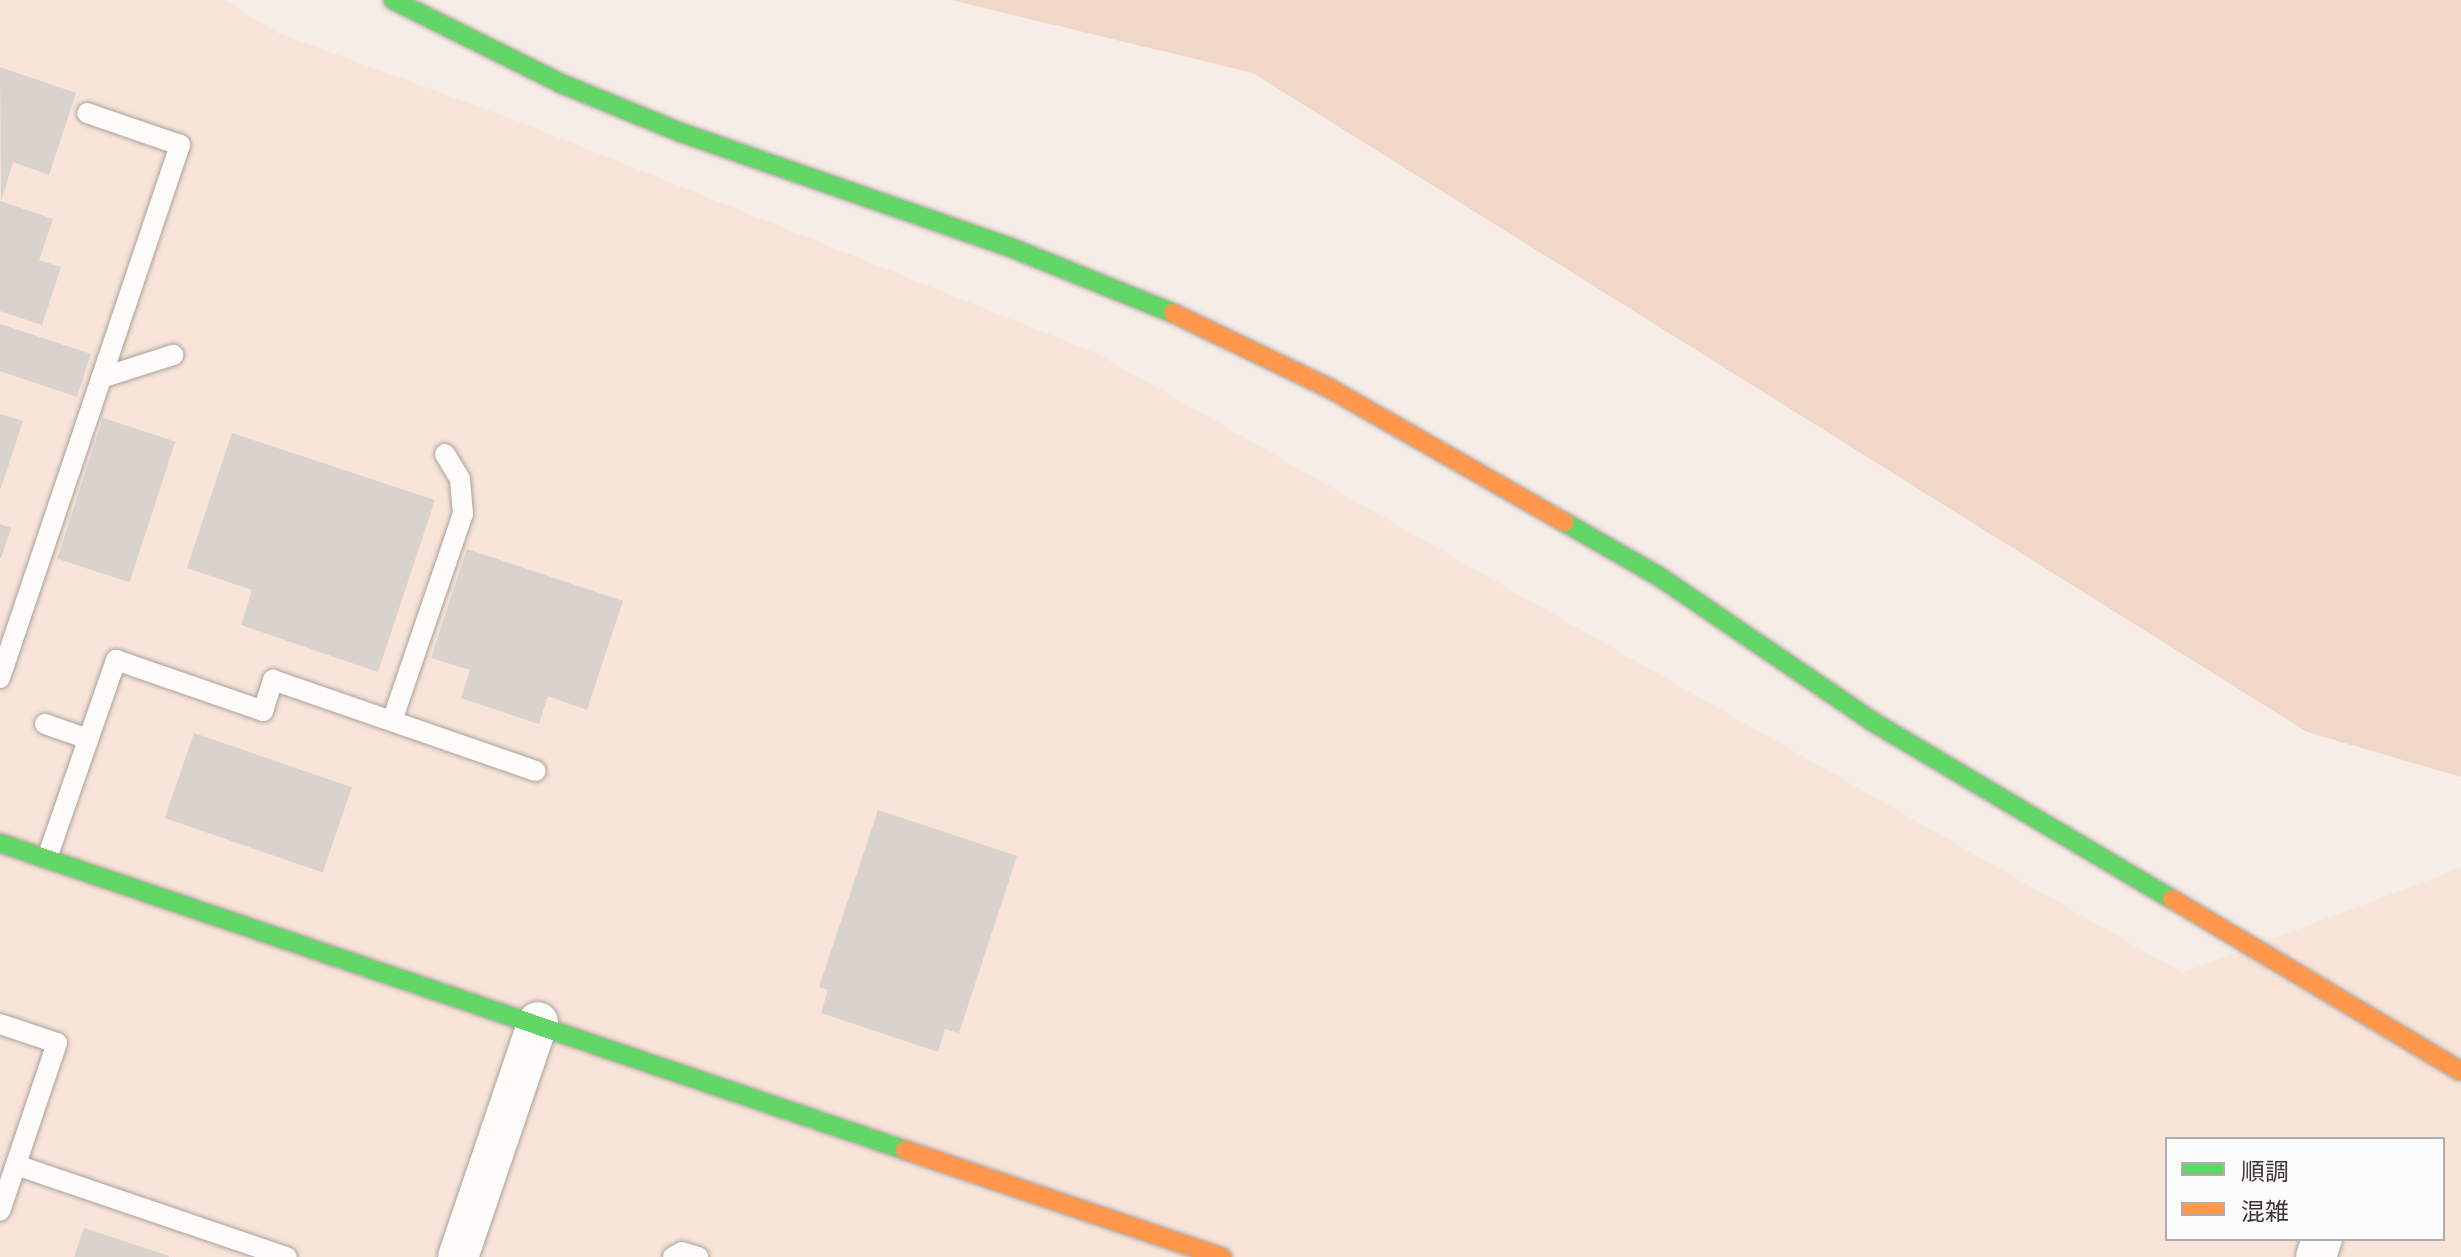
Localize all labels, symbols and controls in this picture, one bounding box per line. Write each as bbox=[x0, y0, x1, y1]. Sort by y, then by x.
legend bbox=[2165, 1137, 2445, 1241]
text: 順調 bbox=[2241, 1157, 2289, 1186]
text: 混雑 bbox=[2241, 1197, 2289, 1226]

